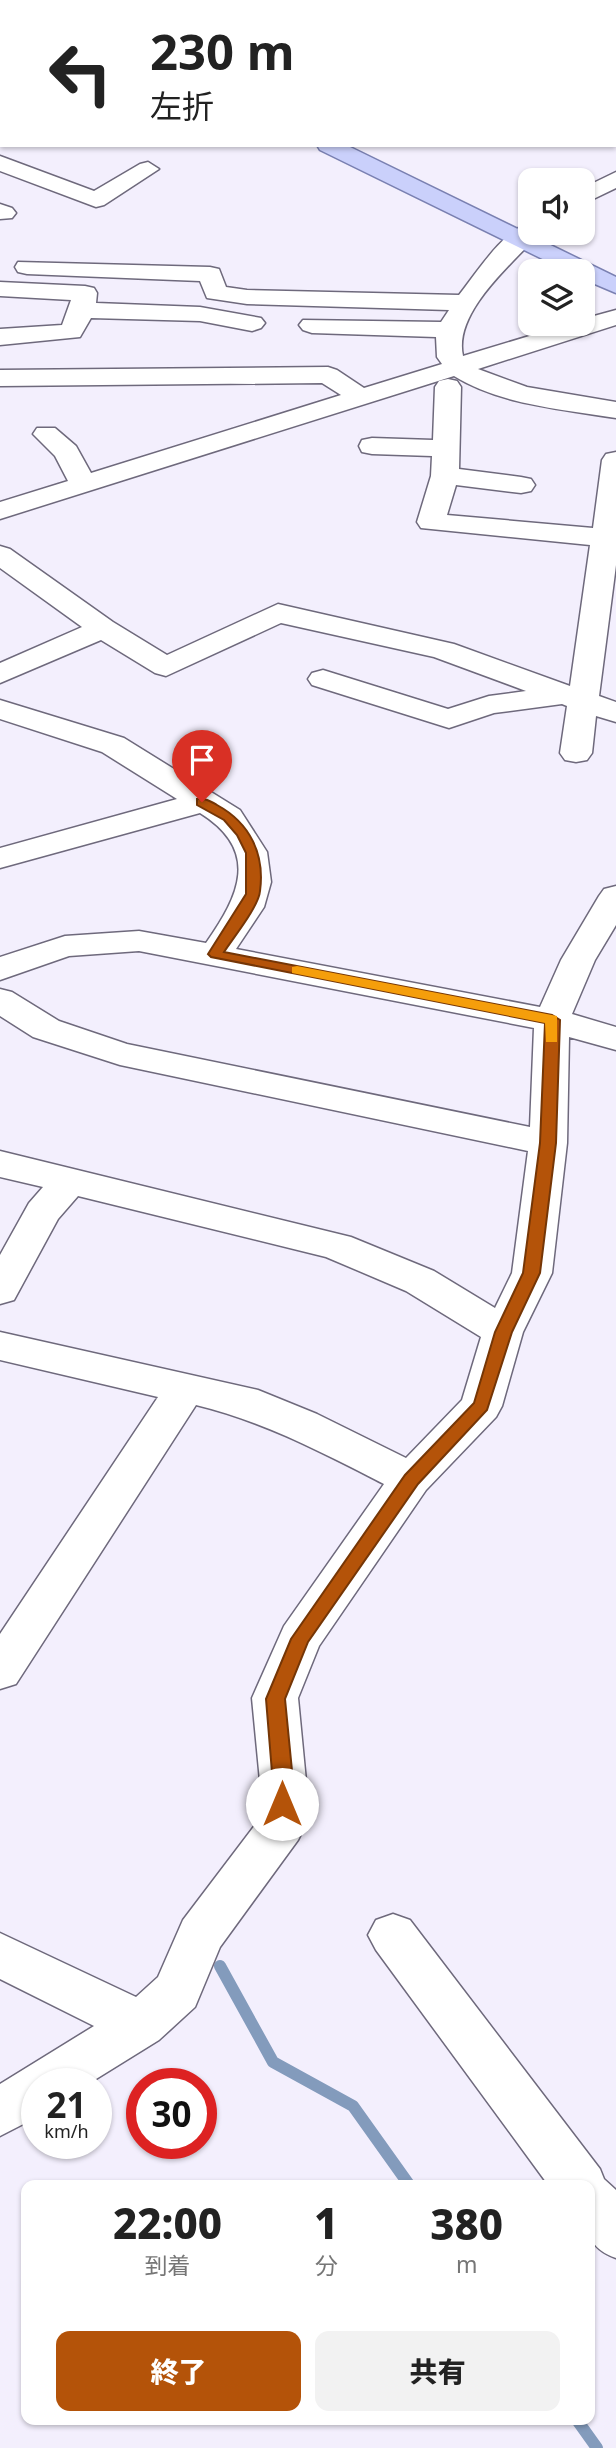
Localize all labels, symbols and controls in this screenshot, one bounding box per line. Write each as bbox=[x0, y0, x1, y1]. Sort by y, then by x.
text: 230 m bbox=[150, 18, 295, 84]
icon: left bbox=[35, 28, 126, 119]
text: 左折 bbox=[150, 84, 214, 127]
map controls bbox=[518, 168, 595, 336]
button: sound bbox=[518, 168, 595, 245]
button: layers bbox=[518, 259, 595, 336]
pin bbox=[172, 730, 232, 802]
icon: arrive bbox=[183, 741, 221, 779]
position arrow bbox=[245, 1767, 319, 1841]
speed limit sign: 30 bbox=[126, 2068, 217, 2159]
text: 21 bbox=[46, 2081, 87, 2128]
text: km/h bbox=[44, 2119, 89, 2143]
text: 22:00 bbox=[113, 2194, 222, 2251]
text: 1 bbox=[314, 2194, 338, 2251]
text: 380 bbox=[430, 2195, 503, 2252]
text: m bbox=[456, 2248, 477, 2280]
text: 到着 bbox=[144, 2249, 190, 2281]
text: 分 bbox=[315, 2249, 338, 2281]
button: 終了 bbox=[56, 2331, 301, 2411]
button: 共有 bbox=[315, 2331, 560, 2411]

